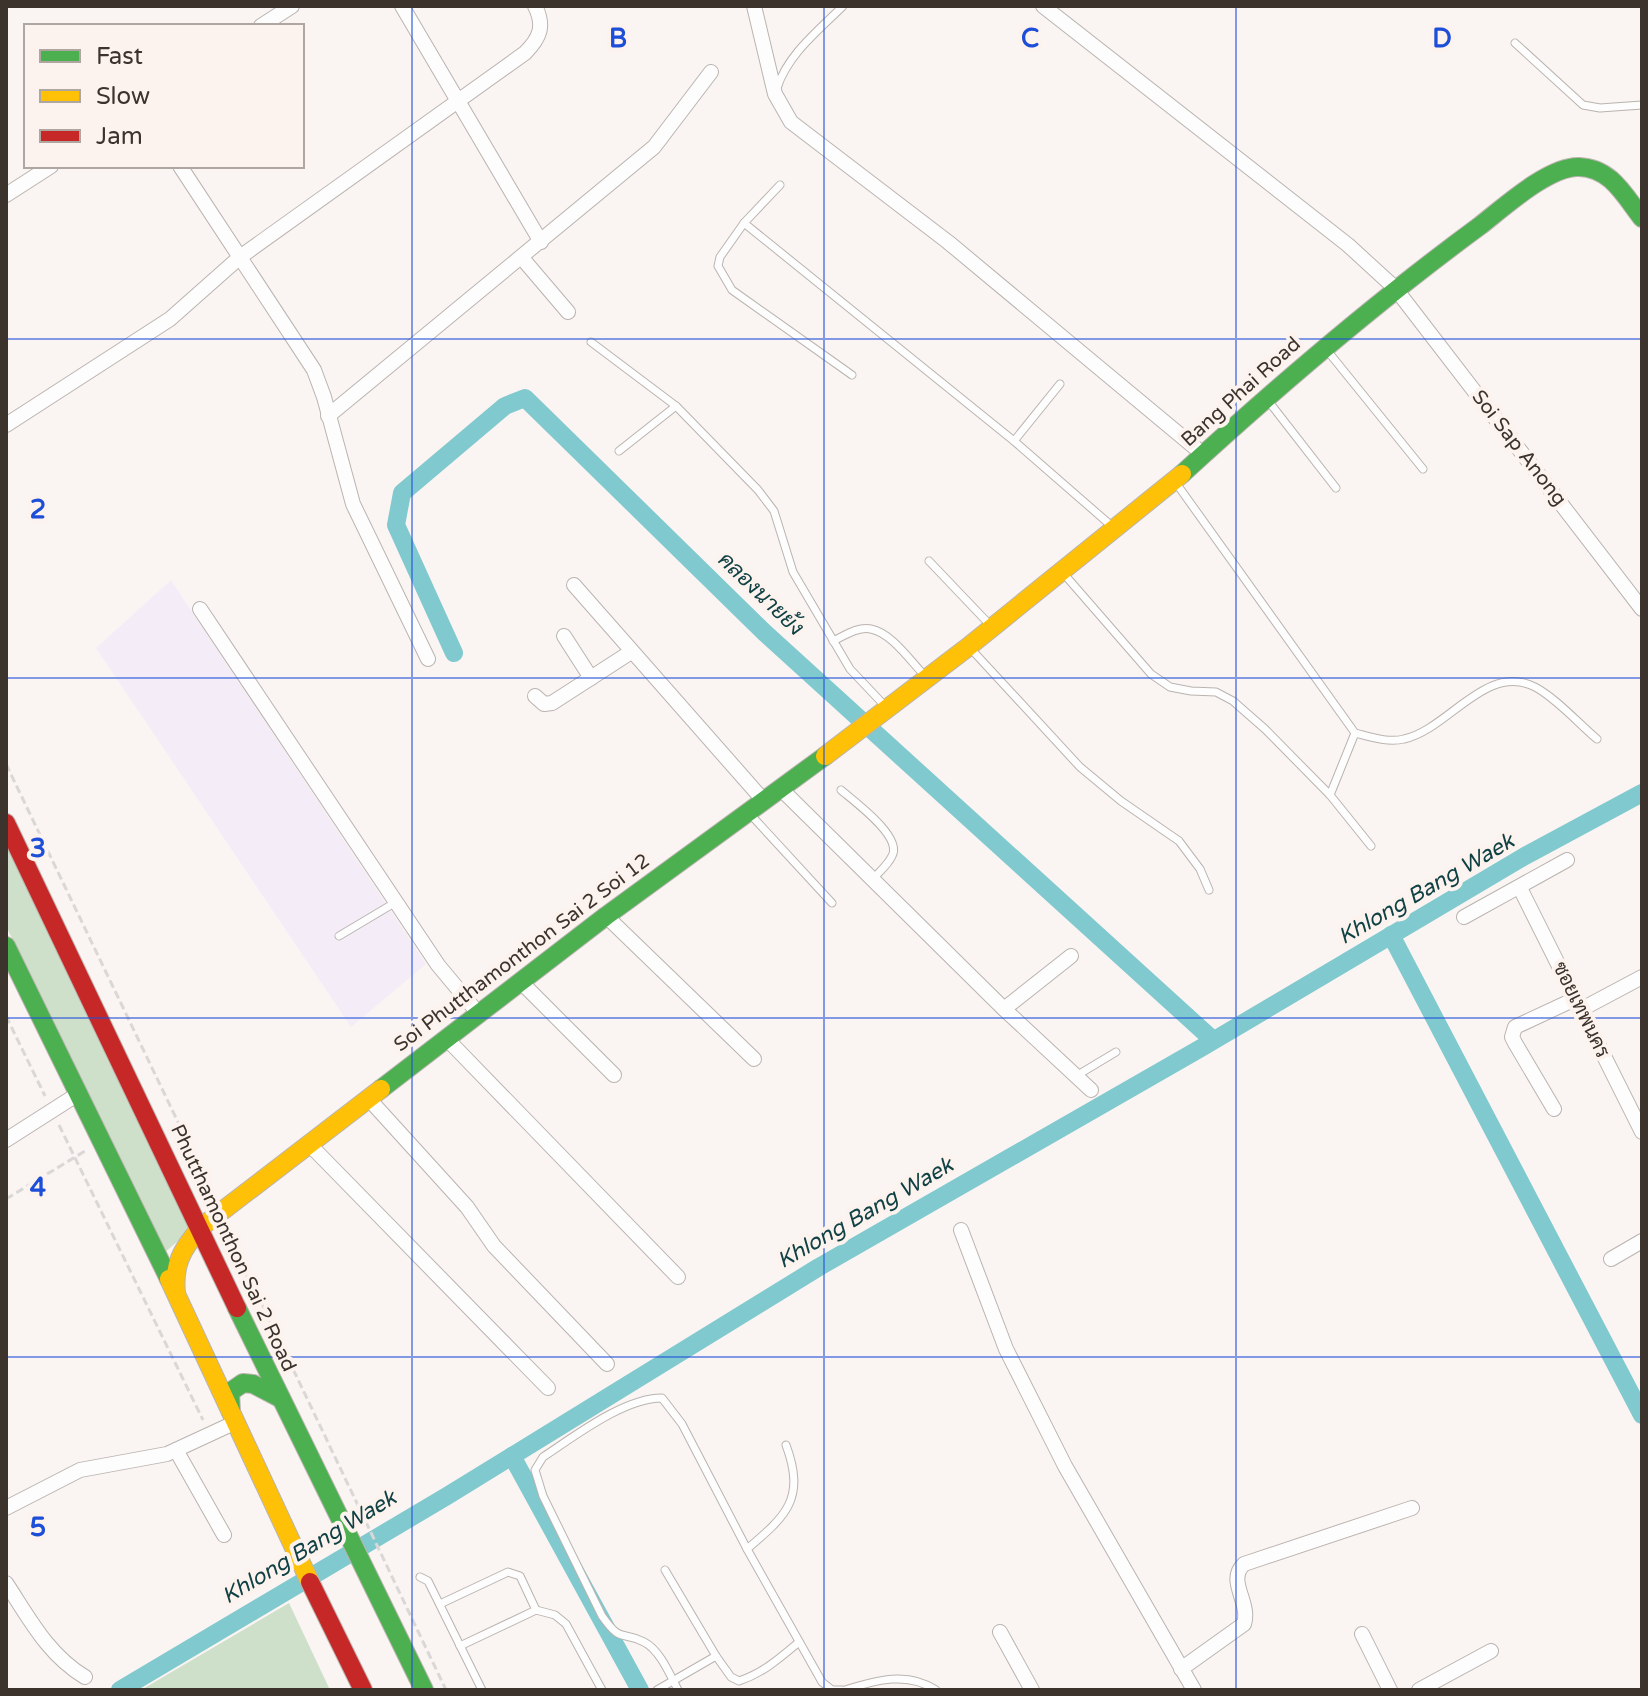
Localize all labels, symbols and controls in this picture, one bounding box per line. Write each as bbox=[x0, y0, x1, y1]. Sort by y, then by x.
text: B bbox=[609, 23, 627, 54]
text: C bbox=[1021, 23, 1039, 54]
text: D bbox=[1432, 23, 1452, 54]
legend bbox=[24, 24, 304, 168]
text: Fast bbox=[96, 42, 143, 71]
text: Slow bbox=[96, 82, 150, 111]
text: Jam bbox=[96, 122, 143, 151]
street label: Bang Phai Road bbox=[1176, 332, 1306, 452]
street label: Soi Sap Anong bbox=[1466, 385, 1572, 511]
text: 2 bbox=[30, 494, 46, 525]
water label: คลองนายย้ง bbox=[713, 546, 810, 641]
water label: Khlong Bang Waek bbox=[1333, 827, 1520, 950]
text: 3 bbox=[30, 833, 46, 864]
street label: Soi Phutthamonthon Sai 2 Soi 12 bbox=[389, 849, 655, 1057]
street label: ซอยเทพนคร bbox=[1547, 958, 1615, 1062]
street label: Phutthamonthon Sai 2 Road bbox=[165, 1121, 301, 1375]
water label: Khlong Bang Waek bbox=[772, 1151, 959, 1274]
text: 4 bbox=[30, 1172, 46, 1203]
water label: Khlong Bang Waek bbox=[217, 1484, 403, 1609]
text: 5 bbox=[30, 1512, 46, 1543]

